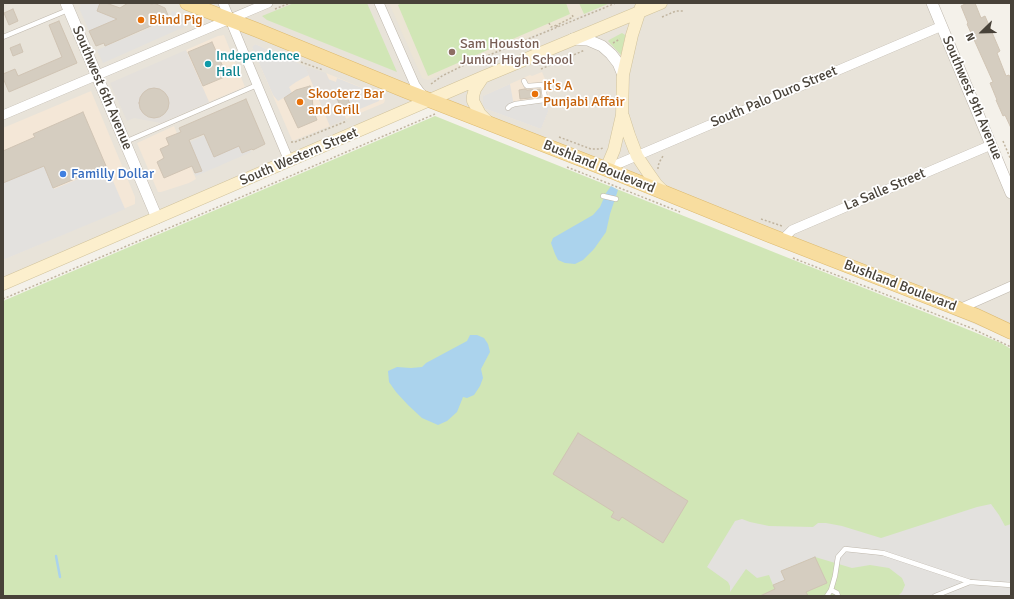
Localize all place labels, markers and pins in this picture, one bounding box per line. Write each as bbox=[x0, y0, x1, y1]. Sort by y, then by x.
place label: Blind Pig bbox=[149, 12, 203, 28]
marker: Blind Pig bbox=[136, 15, 146, 25]
place label: Sam Houston Junior High School bbox=[460, 36, 573, 68]
marker: Sam Houston Junior High School bbox=[447, 47, 457, 57]
place label: Independence Hall bbox=[216, 48, 300, 80]
marker: Independence Hall bbox=[203, 59, 213, 69]
place label: It's A Punjabi Affair bbox=[543, 78, 625, 110]
place label: Skooterz Bar and Grill bbox=[308, 86, 384, 118]
marker: It's A Punjabi Affair bbox=[530, 89, 540, 99]
marker: Skooterz Bar and Grill bbox=[295, 97, 305, 107]
place label: Familly Dollar bbox=[71, 166, 154, 182]
marker: Familly Dollar bbox=[58, 169, 68, 179]

